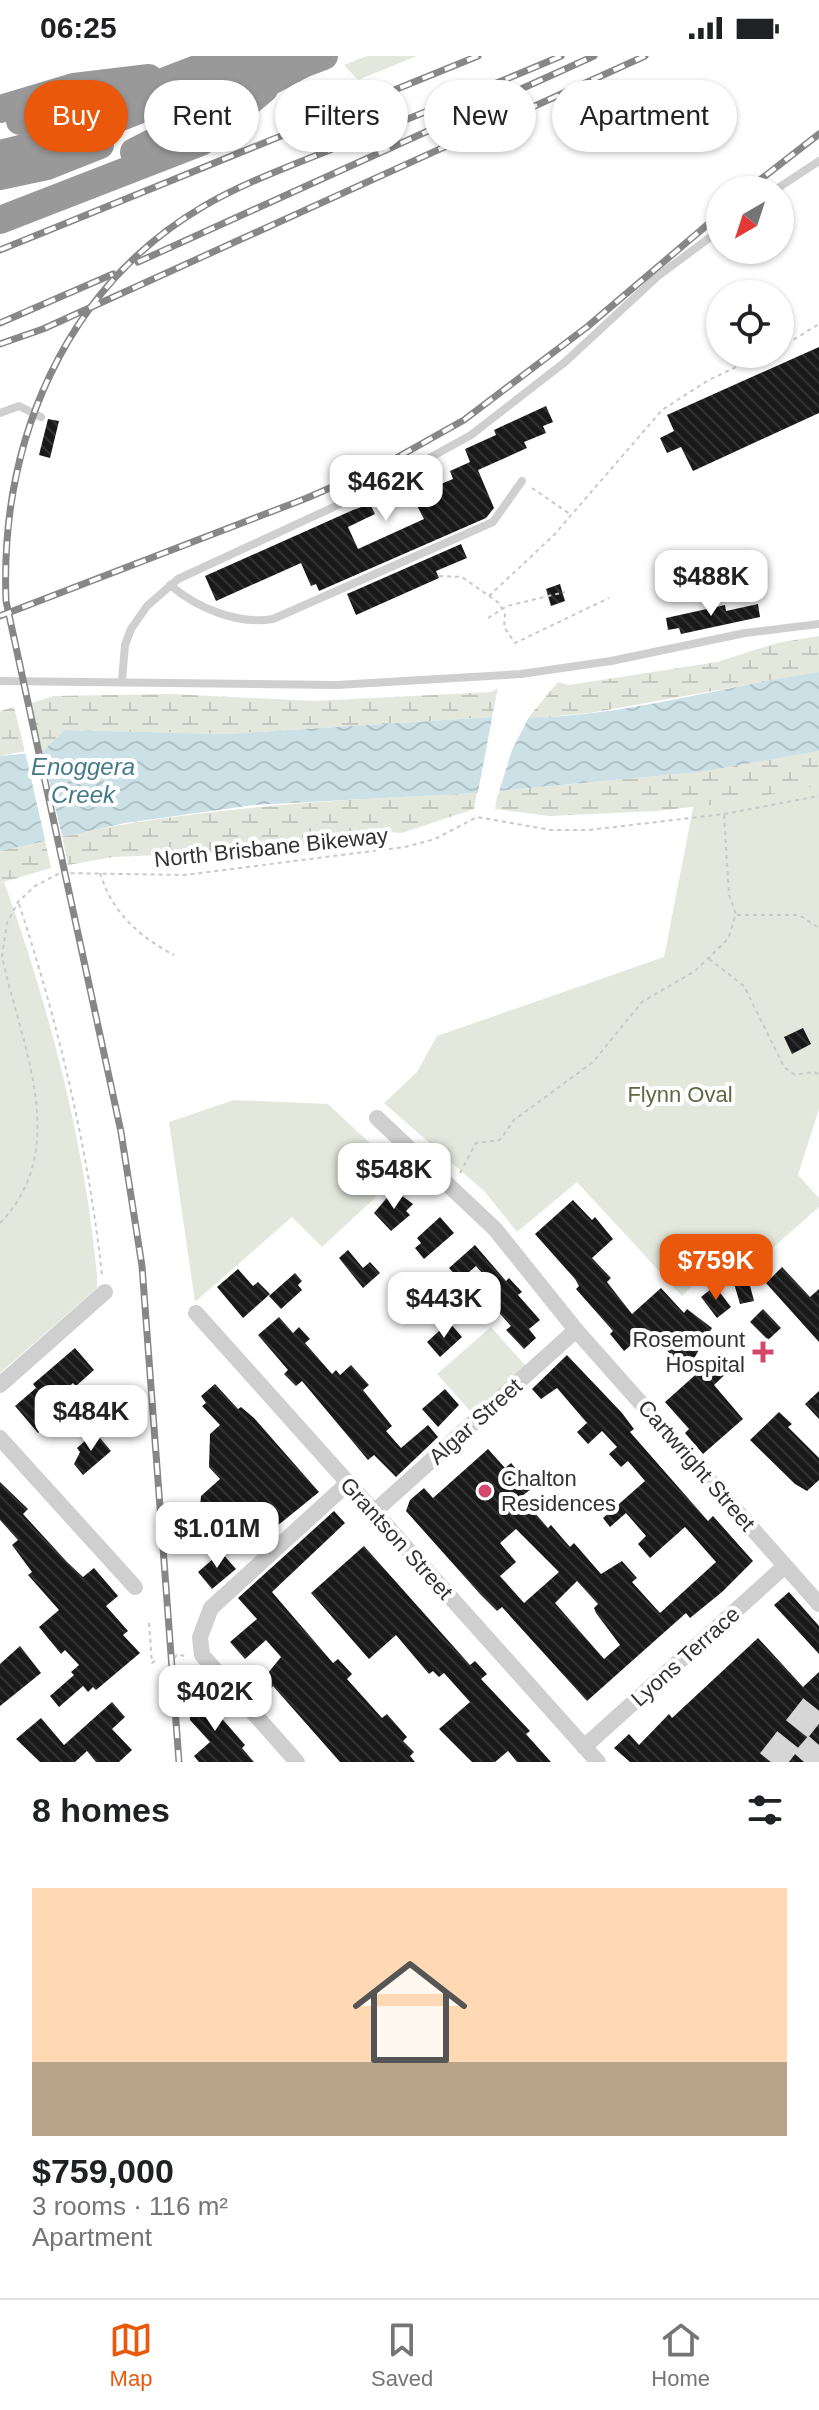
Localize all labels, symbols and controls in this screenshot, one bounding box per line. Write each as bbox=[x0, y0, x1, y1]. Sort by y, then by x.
text: 06:25 bbox=[40, 11, 117, 44]
chip: Buy bbox=[24, 80, 128, 152]
chip: Rent bbox=[144, 80, 259, 152]
chip: Filters bbox=[275, 80, 408, 152]
chip: New bbox=[424, 80, 536, 152]
chip: Apartment bbox=[552, 80, 737, 152]
north arrow bbox=[706, 176, 794, 264]
map controls bbox=[706, 176, 794, 368]
button: locate bbox=[706, 280, 794, 368]
pin: $462K bbox=[330, 455, 442, 523]
text: $462K bbox=[348, 466, 424, 496]
pin: $488K bbox=[655, 550, 767, 618]
text: $488K bbox=[673, 561, 749, 591]
water label: Enoggera Creek bbox=[31, 753, 135, 808]
street label: North Brisbane Bikeway bbox=[153, 823, 389, 872]
park label: Flynn Oval bbox=[627, 1082, 733, 1107]
pin: $548K bbox=[338, 1143, 450, 1211]
text: $548K bbox=[356, 1154, 432, 1184]
pin: $759K bbox=[660, 1234, 772, 1302]
text: $759K bbox=[678, 1245, 754, 1275]
pin: $443K bbox=[388, 1272, 500, 1340]
text: $443K bbox=[406, 1283, 482, 1313]
place label: Rosemount Hospital bbox=[632, 1327, 745, 1377]
marker: Rosemount Hospital bbox=[752, 1341, 774, 1363]
street label: Algar Street bbox=[424, 1373, 527, 1470]
pin: $484K bbox=[35, 1385, 147, 1453]
street label: Cartwright Street bbox=[633, 1395, 760, 1536]
text: $484K bbox=[53, 1396, 129, 1426]
place label: Chalton Residences bbox=[501, 1466, 616, 1516]
street label: Grantson Street bbox=[335, 1472, 458, 1604]
marker: Chalton Residences bbox=[476, 1482, 494, 1500]
pin: $1.01M bbox=[152, 1502, 282, 1570]
text: $1.01M bbox=[174, 1513, 260, 1543]
street label: Lyons Terrace bbox=[626, 1601, 745, 1711]
pin: $402K bbox=[159, 1665, 271, 1733]
text: $402K bbox=[177, 1676, 253, 1706]
icon: filters bbox=[743, 1788, 787, 1832]
text: 8 homes bbox=[32, 1791, 170, 1829]
icon: home bbox=[338, 1940, 482, 2084]
text: $759,000 bbox=[32, 2152, 174, 2190]
text: 3 rooms · 116 m² bbox=[32, 2191, 228, 2221]
text: Apartment bbox=[32, 2222, 152, 2252]
tab: Map bbox=[109, 2318, 153, 2392]
tab: Saved bbox=[371, 2318, 433, 2392]
tab: Home bbox=[651, 2318, 710, 2392]

